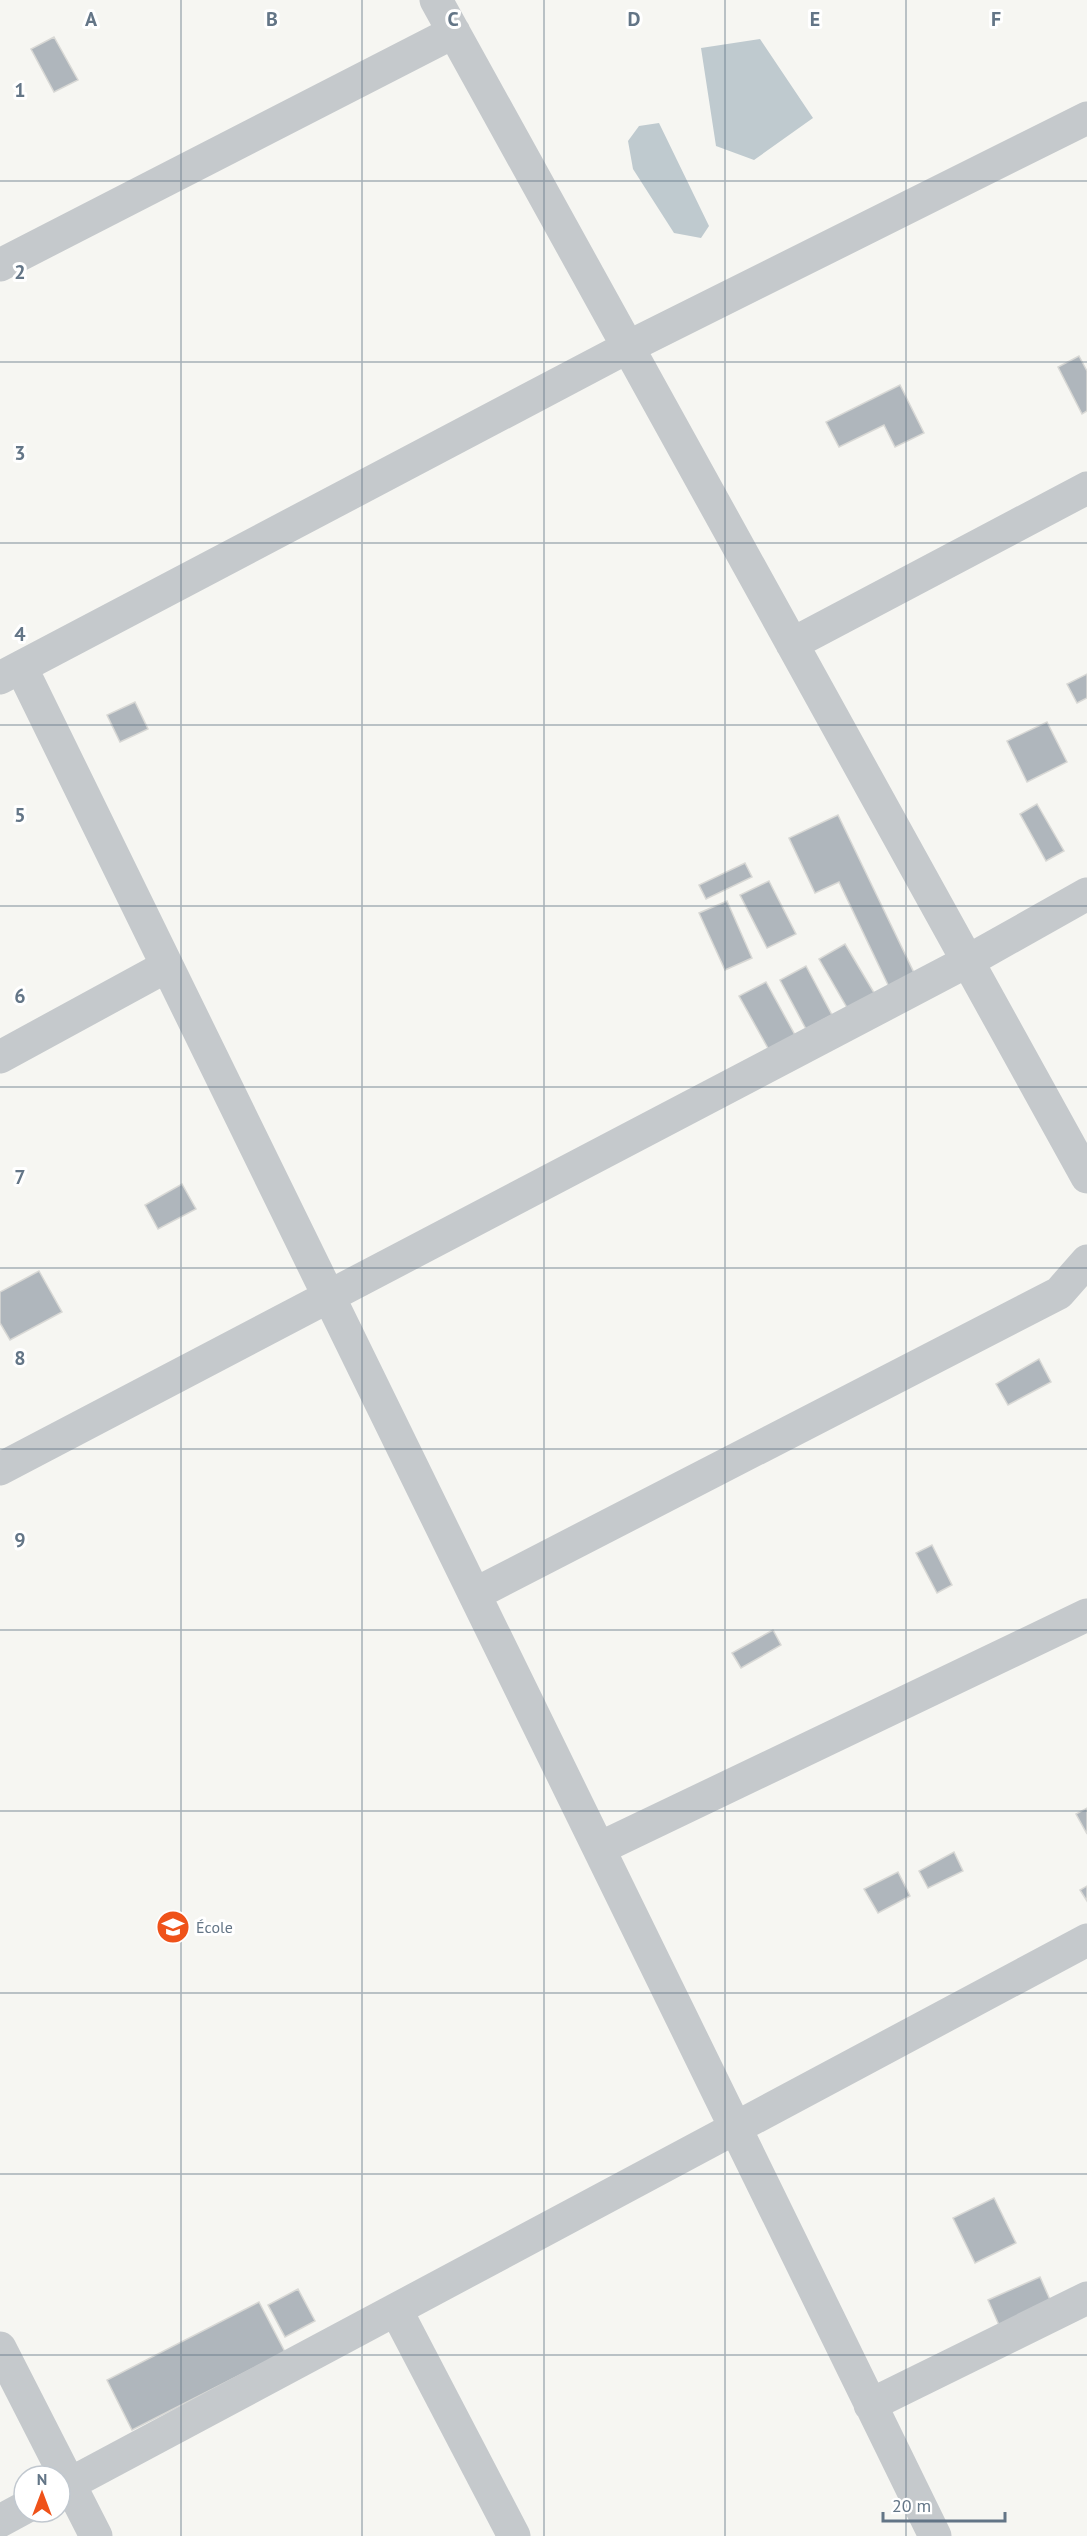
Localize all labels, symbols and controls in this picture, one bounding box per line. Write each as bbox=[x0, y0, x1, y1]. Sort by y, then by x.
text: A bbox=[85, 6, 98, 32]
text: B bbox=[266, 6, 278, 32]
text: C bbox=[447, 6, 459, 32]
text: D bbox=[628, 6, 641, 32]
text: E bbox=[810, 6, 820, 32]
text: F bbox=[991, 6, 1001, 32]
text: 1 bbox=[14, 77, 26, 103]
text: 2 bbox=[14, 259, 26, 285]
text: 3 bbox=[14, 440, 26, 466]
text: 4 bbox=[14, 621, 26, 647]
text: 5 bbox=[14, 802, 26, 828]
text: 6 bbox=[14, 983, 26, 1009]
text: 7 bbox=[14, 1164, 26, 1190]
text: 8 bbox=[14, 1345, 26, 1371]
text: 9 bbox=[14, 1527, 26, 1553]
school or university icon: École bbox=[155, 1909, 191, 1945]
place label: École bbox=[196, 1917, 233, 1937]
north arrow bbox=[12, 2464, 72, 2524]
text: N bbox=[37, 2469, 47, 2489]
scale bar bbox=[883, 2485, 1004, 2523]
text: 20 m bbox=[892, 2494, 931, 2517]

